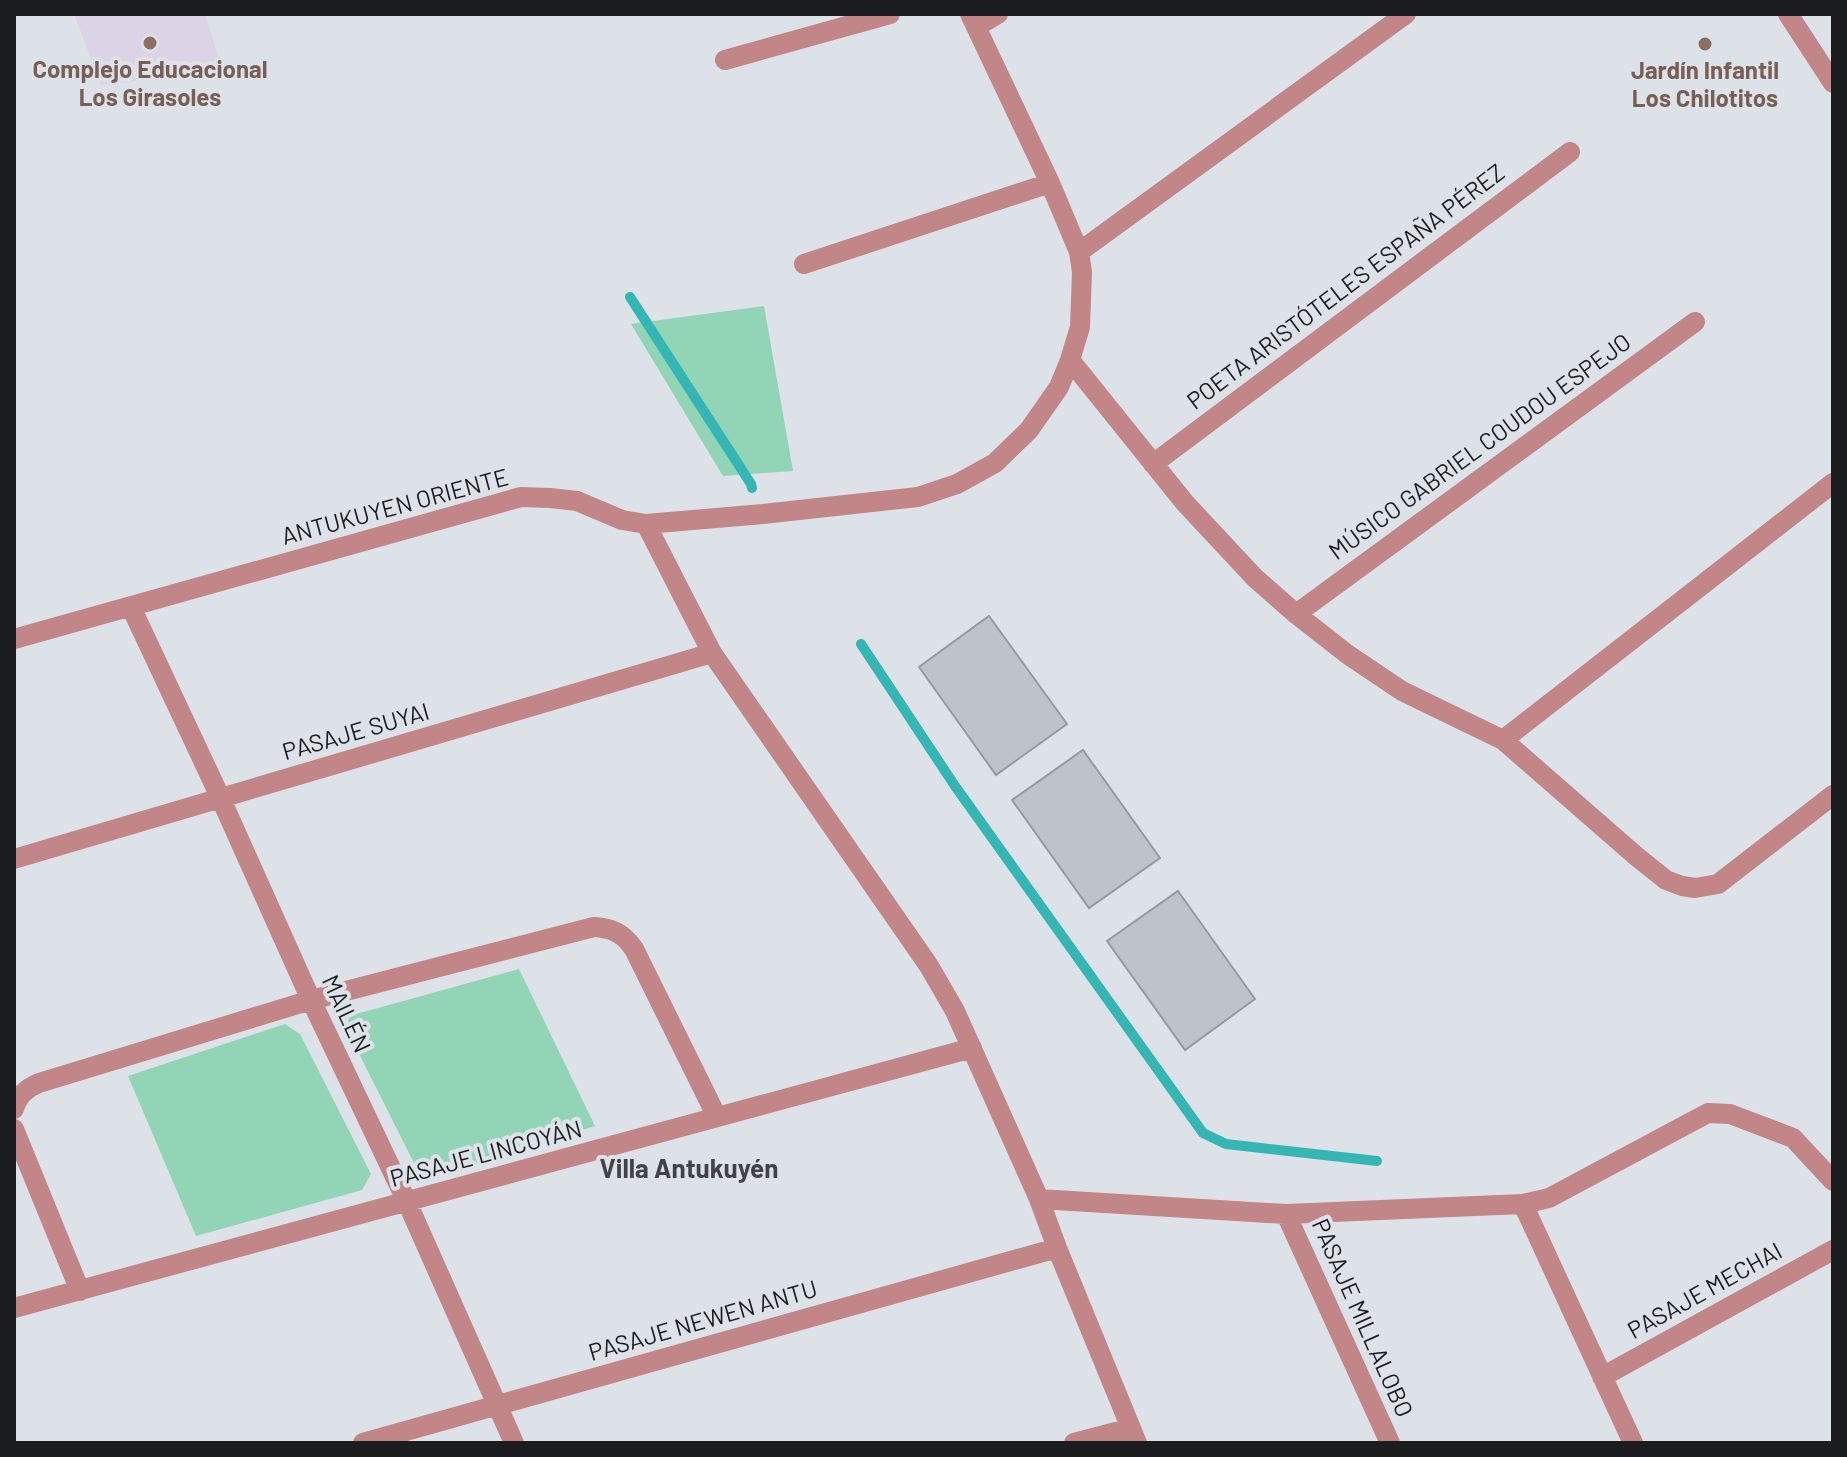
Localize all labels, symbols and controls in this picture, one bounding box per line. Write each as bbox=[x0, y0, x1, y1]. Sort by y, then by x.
marker: Complejo Educacional Los Girasoles bbox=[141, 34, 159, 52]
marker: Jardín Infantil Los Chilotitos bbox=[1696, 35, 1714, 53]
place label: Complejo Educacional Los Girasoles bbox=[32, 54, 268, 111]
place label: Jardín Infantil Los Chilotitos bbox=[1631, 55, 1779, 112]
street label: POETA ARISTÓTELES ESPAÑA PÉREZ bbox=[1181, 157, 1510, 415]
street label: MÚSICO GABRIEL COUDOU ESPEJO bbox=[1322, 326, 1636, 565]
street label: ANTUKUYEN ORIENTE bbox=[278, 461, 511, 550]
street label: PASAJE SUYAI bbox=[279, 696, 432, 765]
street label: MAILÉN bbox=[317, 970, 378, 1057]
street label: PASAJE LINCOYÁN bbox=[387, 1113, 585, 1192]
district label: Villa Antukuyén bbox=[600, 1152, 778, 1183]
street label: PASAJE MILLALOBO bbox=[1307, 1214, 1420, 1421]
street label: PASAJE MECHAI bbox=[1622, 1235, 1787, 1344]
street label: PASAJE NEWEN ANTU bbox=[585, 1273, 820, 1366]

